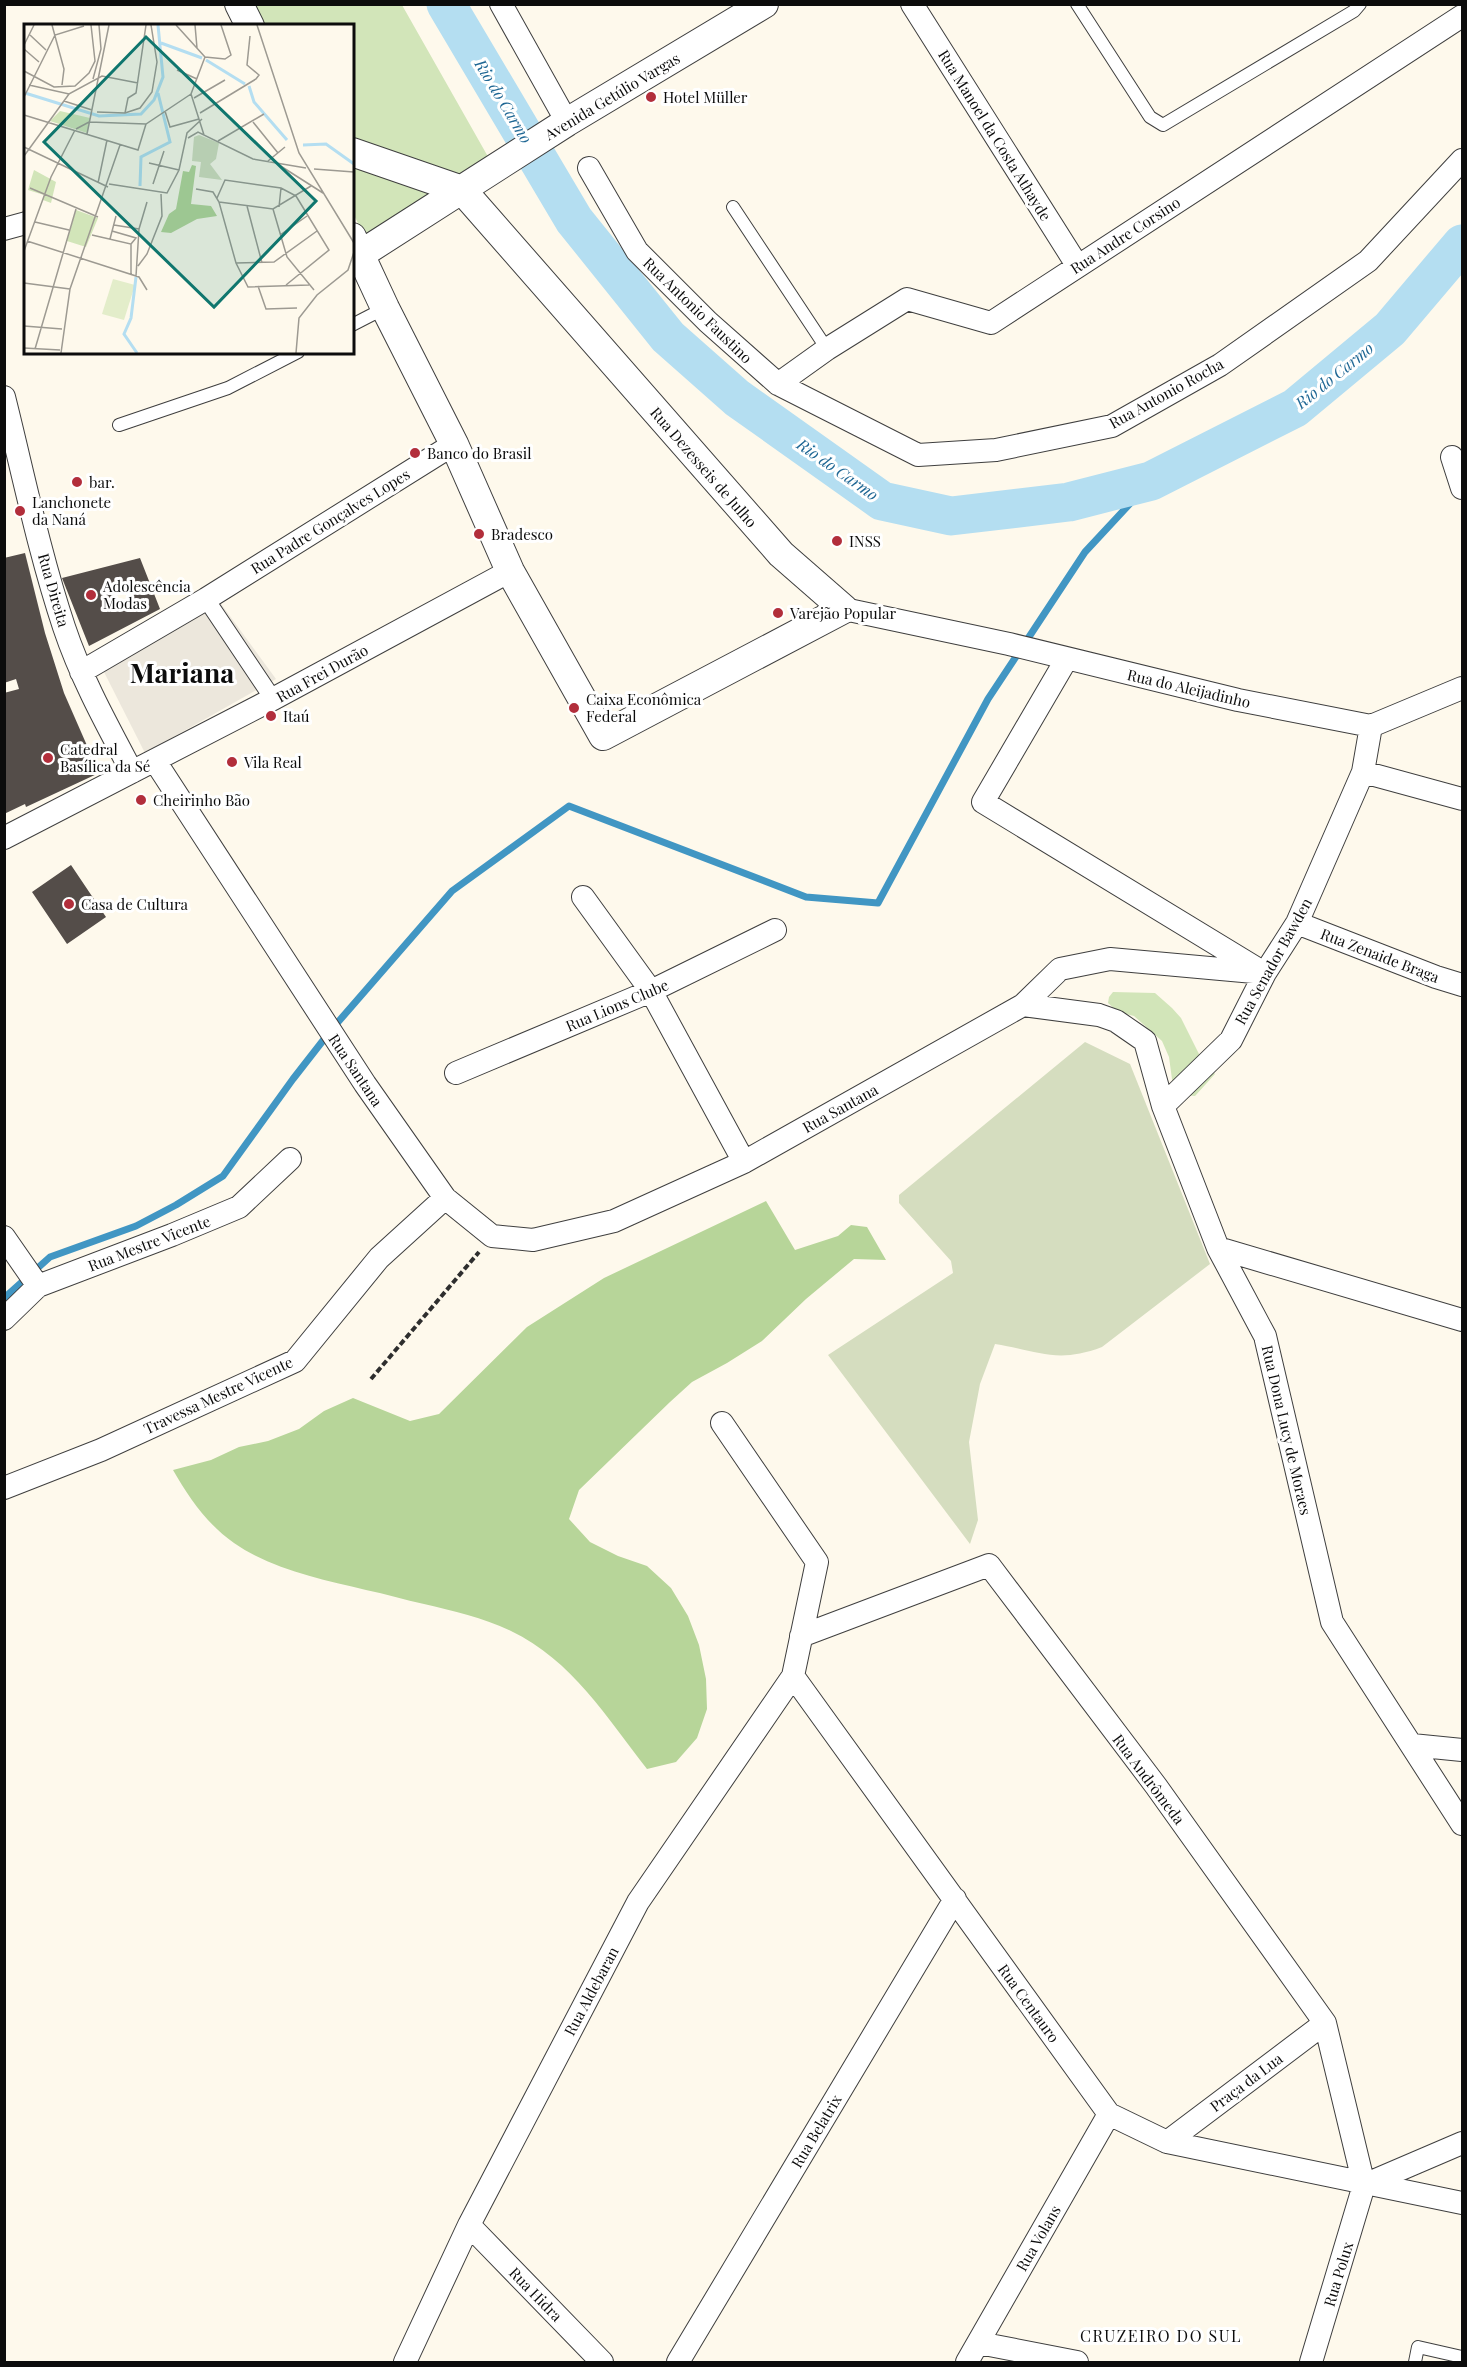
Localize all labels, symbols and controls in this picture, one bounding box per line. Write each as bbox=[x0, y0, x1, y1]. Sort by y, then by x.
inset map bbox=[24, 24, 354, 354]
street label: Rua Manoel da Costa Athayde bbox=[934, 46, 1056, 224]
street label: Avenida Getúlio Vargas bbox=[540, 48, 683, 145]
water label: Rio do Carmo bbox=[470, 54, 537, 147]
place label: Hotel Müller bbox=[663, 87, 748, 107]
marker: Hotel Müller bbox=[644, 90, 658, 104]
street label: Rua Andre Corsino bbox=[1066, 192, 1184, 278]
street label: Rua Antonio Faustino bbox=[639, 253, 757, 367]
water label: Rio do Carmo bbox=[1290, 337, 1377, 414]
street label: Rua Antonio Rocha bbox=[1105, 353, 1227, 433]
street label: Rua Dezesseis de Julho bbox=[646, 403, 762, 531]
water label: Rio do Carmo bbox=[792, 433, 883, 505]
place label: Banco do Brasil bbox=[427, 443, 532, 463]
marker: Banco do Brasil bbox=[408, 446, 422, 460]
street label: Rua Padre Gonçalves Lopes bbox=[247, 464, 413, 578]
place label: bar. bbox=[89, 472, 115, 492]
marker: bar. bbox=[70, 475, 84, 489]
place label: Lanchonete da Naná bbox=[32, 492, 111, 529]
marker: Lanchonete da Naná bbox=[13, 504, 27, 518]
place label: Bradesco bbox=[491, 524, 553, 544]
marker: Bradesco bbox=[472, 527, 486, 541]
place label: INSS bbox=[849, 531, 881, 551]
marker: INSS bbox=[830, 534, 844, 548]
street label: Rua Direita bbox=[34, 551, 74, 630]
place label: Adolescência Modas bbox=[102, 576, 191, 613]
marker: Adolescência Modas bbox=[84, 588, 98, 602]
place label: Varejão Popular bbox=[789, 603, 896, 623]
marker: Varejão Popular bbox=[771, 606, 785, 620]
street label: Rua Frei Durão bbox=[273, 640, 371, 706]
district label: Mariana bbox=[130, 654, 234, 690]
street label: Rua do Aleijadinho bbox=[1125, 664, 1253, 712]
place label: Caixa Econômica Federal bbox=[586, 689, 702, 726]
marker: Caixa Econômica Federal bbox=[567, 701, 581, 715]
place label: Itaú bbox=[283, 706, 310, 726]
marker: Itaú bbox=[264, 709, 278, 723]
place label: Catedral Basílica da Sé bbox=[60, 739, 150, 776]
marker: Catedral Basílica da Sé bbox=[41, 751, 55, 765]
place label: Vila Real bbox=[243, 752, 302, 772]
marker: Vila Real bbox=[225, 755, 239, 769]
place label: Cheirinho Bão bbox=[153, 790, 250, 810]
marker: Cheirinho Bão bbox=[134, 793, 148, 807]
place label: Casa de Cultura bbox=[81, 894, 189, 914]
street label: Rua Senador Bawden bbox=[1230, 894, 1316, 1028]
marker: Casa de Cultura bbox=[62, 897, 76, 911]
street label: Rua Zenaide Braga bbox=[1318, 923, 1443, 987]
street label: Rua Lions Clube bbox=[563, 974, 671, 1036]
street label: Rua Santana bbox=[324, 1030, 388, 1111]
street label: Rua Santana bbox=[799, 1079, 882, 1137]
street label: Rua Mestre Vicente bbox=[85, 1211, 213, 1275]
street label: Rua Dona Lucy de Moraes bbox=[1258, 1343, 1316, 1517]
street label: Travessa Mestre Vicente bbox=[140, 1352, 296, 1438]
street label: Rua Andrômeda bbox=[1109, 1730, 1190, 1828]
street label: Rua Aldebaran bbox=[559, 1943, 623, 2039]
street label: Rua Centauro bbox=[994, 1960, 1064, 2046]
street label: Praça da Lua bbox=[1206, 2048, 1287, 2116]
street label: Rua Belatrix bbox=[786, 2090, 846, 2171]
street label: Rua Volans bbox=[1011, 2201, 1065, 2275]
street label: Rua Polux bbox=[1319, 2239, 1357, 2309]
street label: Rua Hidra bbox=[505, 2263, 567, 2326]
district label: CRUZEIRO DO SUL bbox=[1080, 2325, 1242, 2346]

